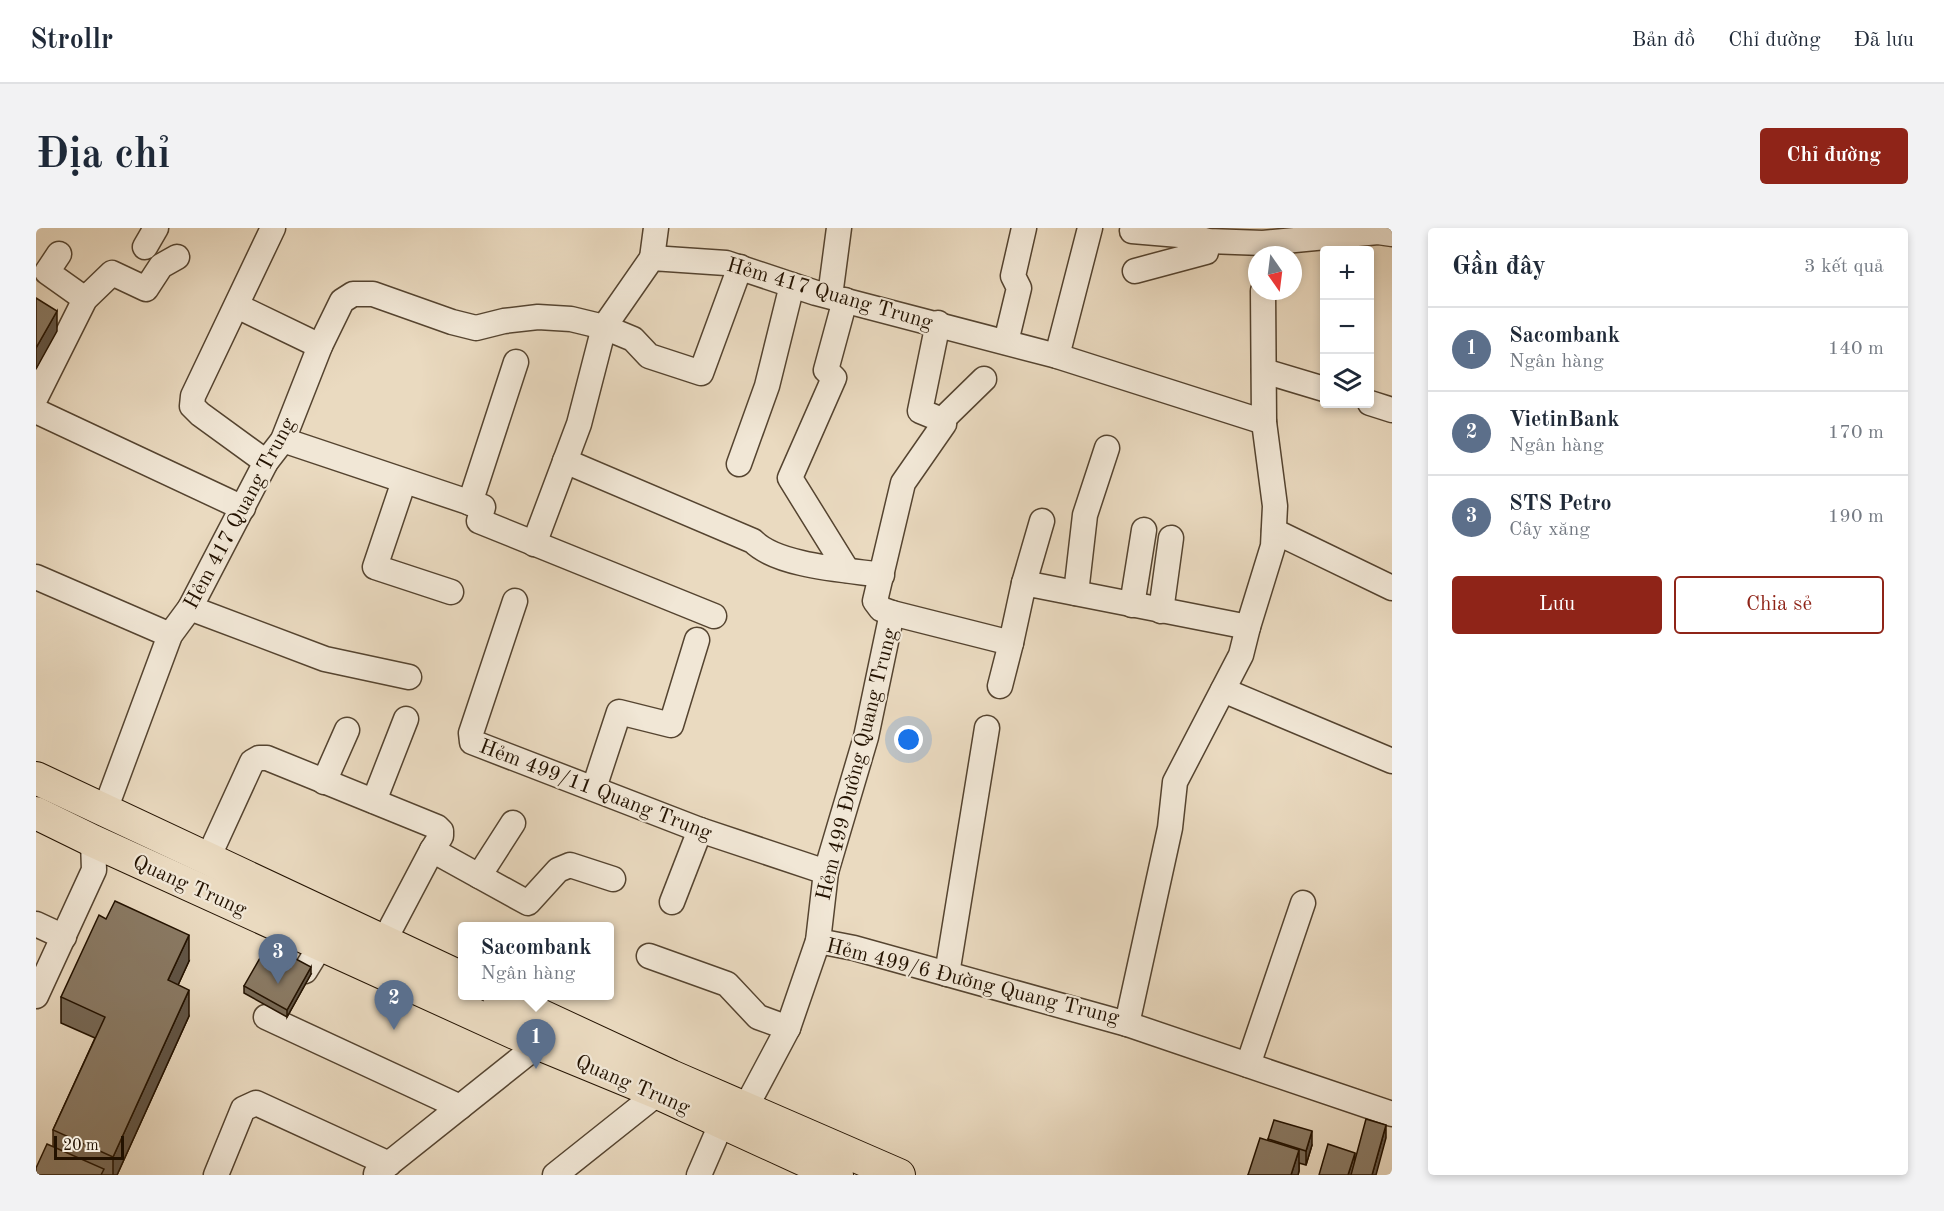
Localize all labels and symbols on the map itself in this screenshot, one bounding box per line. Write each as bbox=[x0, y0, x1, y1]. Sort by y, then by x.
north arrow bbox=[1248, 246, 1302, 300]
street label: Hẻm 417 Quang Trung bbox=[724, 255, 936, 334]
street label: Hẻm 417 Quang Trung bbox=[181, 414, 300, 613]
street label: Hẻm 499 Đường Quang Trung bbox=[813, 625, 902, 903]
your location bbox=[894, 725, 923, 754]
street label: Hẻm 499/11 Quang Trung bbox=[476, 736, 715, 845]
street label: Quang Trung bbox=[129, 852, 250, 921]
pin: 3 bbox=[258, 934, 298, 984]
street label: Hẻm 499/6 Đường Quang Trung bbox=[824, 936, 1122, 1029]
pin: 2 bbox=[374, 980, 414, 1030]
pin: 1 bbox=[516, 1020, 556, 1069]
street label: Quang Trung bbox=[572, 1052, 693, 1119]
scale bar bbox=[54, 1133, 124, 1160]

